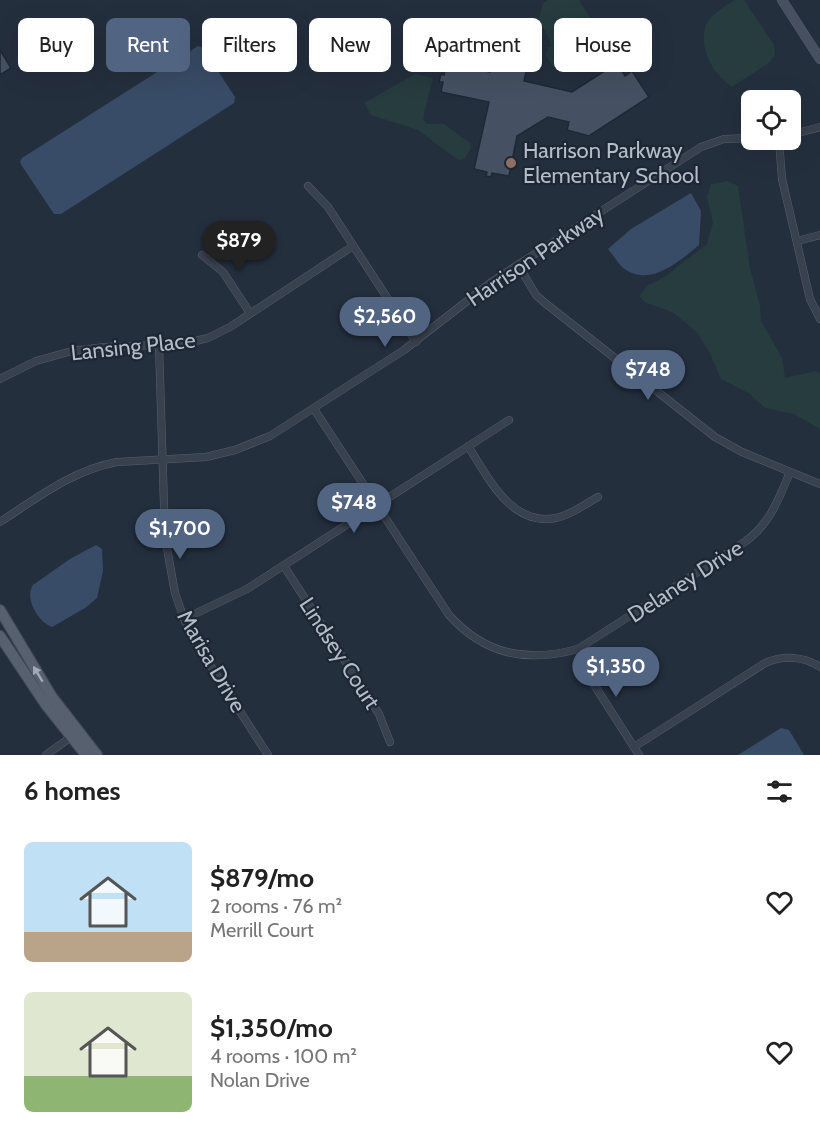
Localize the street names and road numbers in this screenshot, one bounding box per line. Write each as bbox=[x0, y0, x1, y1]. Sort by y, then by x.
street label: Harrison Parkway bbox=[462, 201, 609, 312]
street label: Lansing Place bbox=[69, 327, 197, 366]
street label: Delaney Drive bbox=[623, 534, 748, 629]
street label: Lindsey Court bbox=[293, 592, 386, 715]
street label: Marisa Drive bbox=[171, 605, 252, 717]

